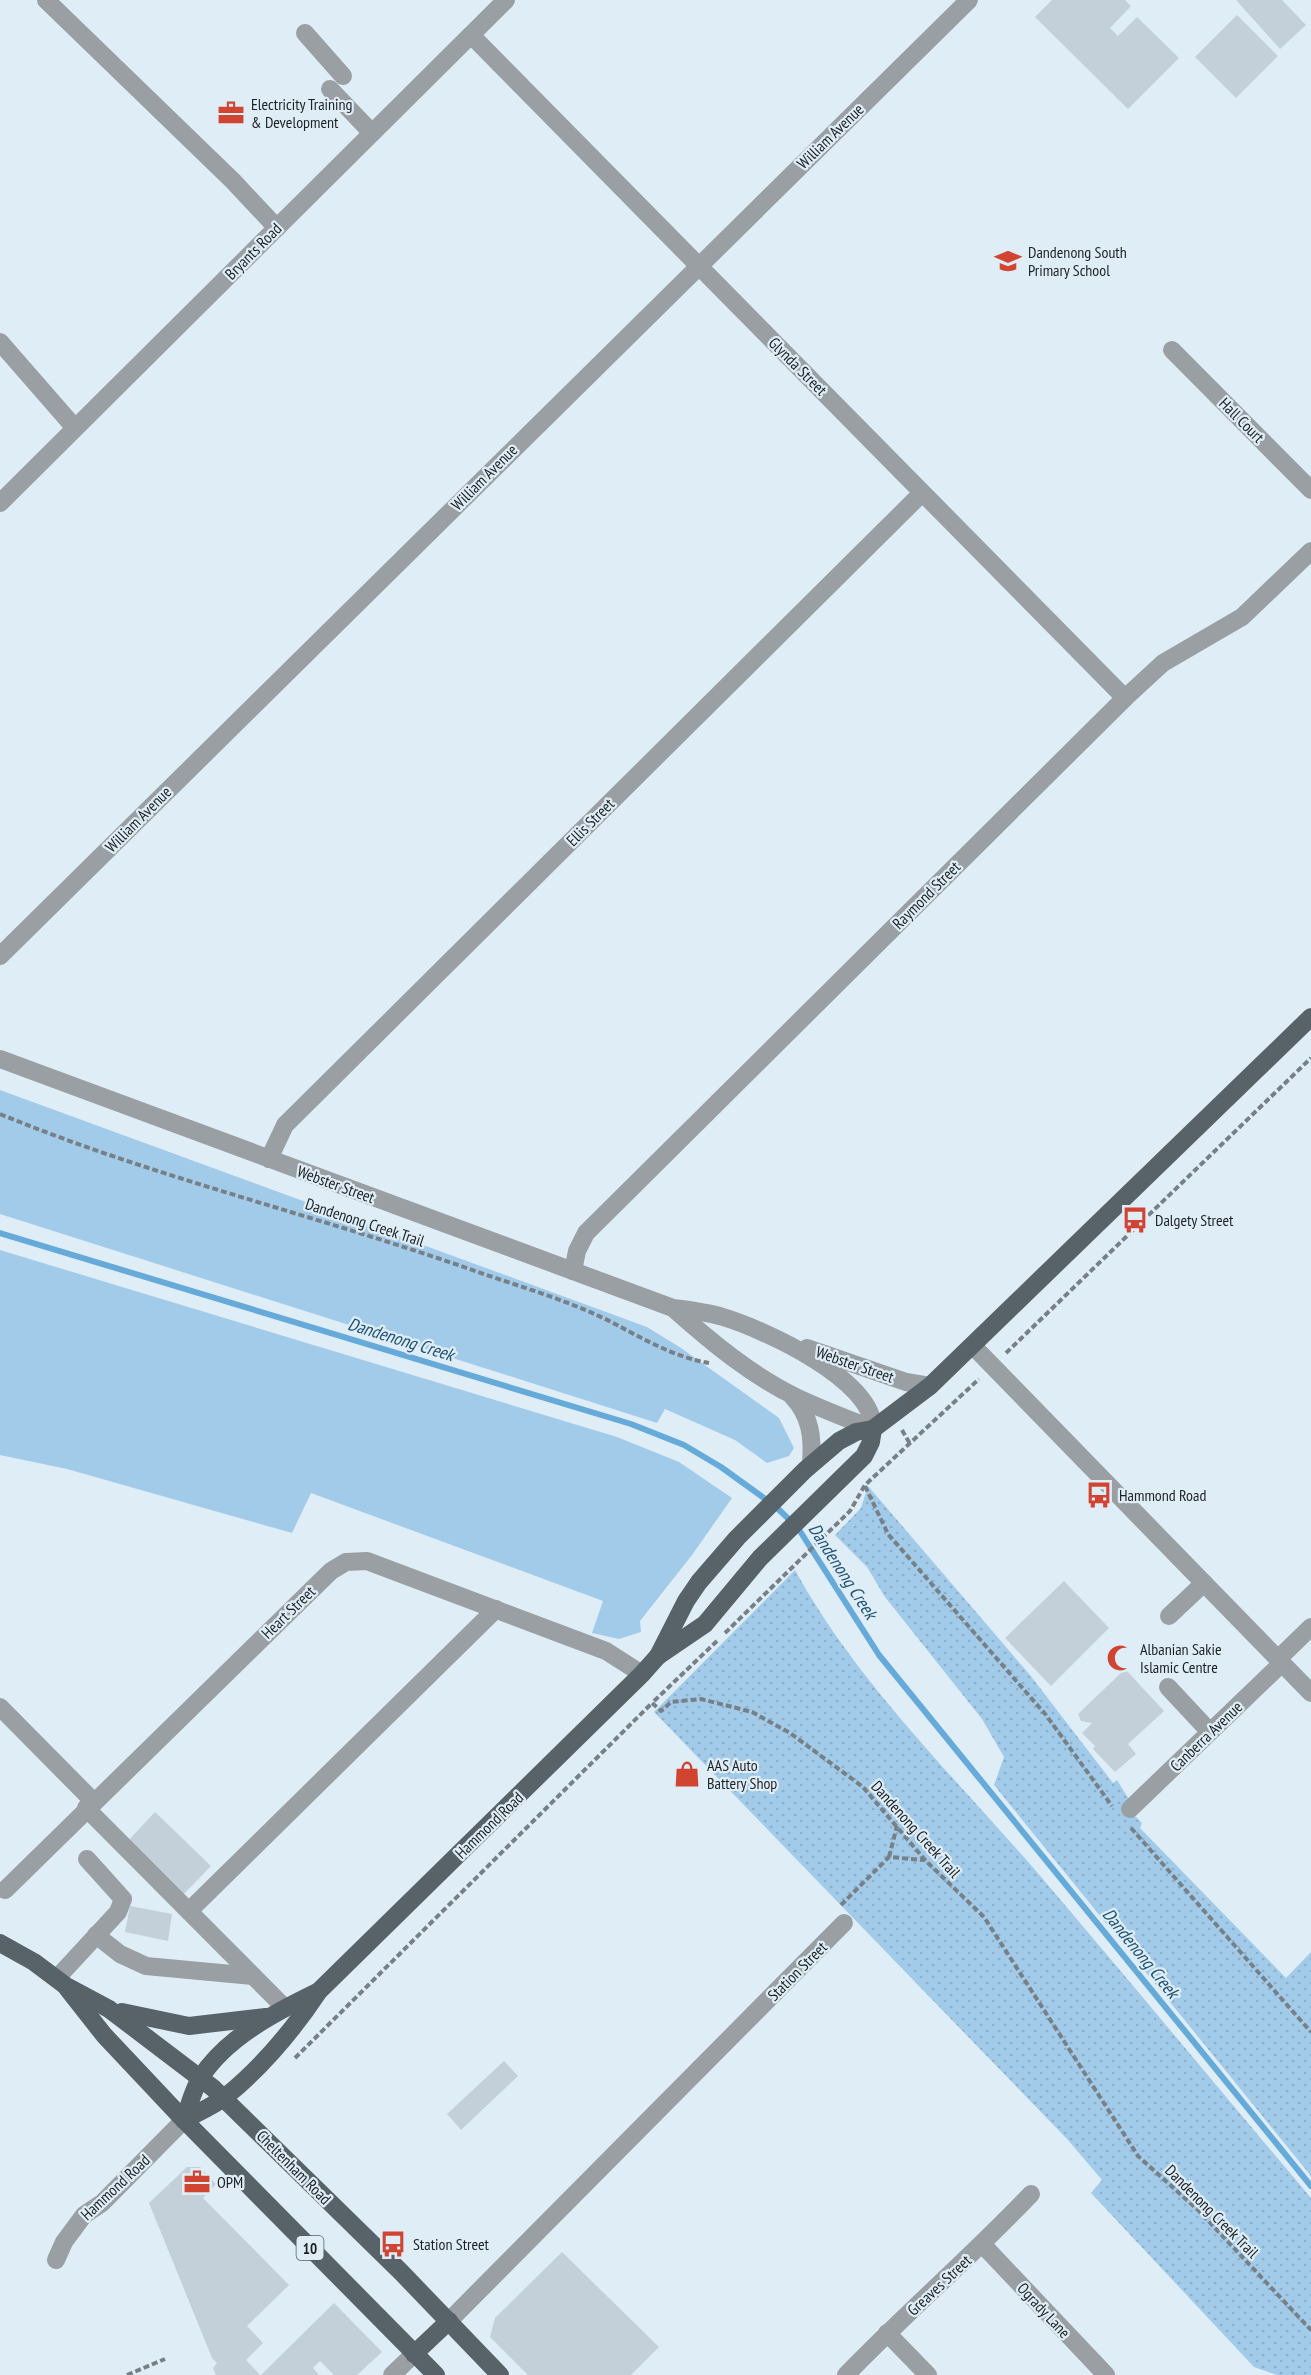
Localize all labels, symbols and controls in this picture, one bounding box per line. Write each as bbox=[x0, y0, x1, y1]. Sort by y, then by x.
place label: Electricity Training & Development bbox=[251, 94, 353, 132]
office icon: Electricity Training & Development bbox=[216, 98, 246, 128]
street label: William Avenue bbox=[792, 99, 868, 173]
street label: Bryants Road bbox=[221, 218, 286, 283]
place label: Dandenong South Primary School bbox=[1028, 242, 1127, 280]
school or university icon: Dandenong South Primary School bbox=[993, 246, 1023, 276]
street label: Glynda Street bbox=[765, 333, 832, 400]
street label: Hall Court bbox=[1215, 393, 1269, 447]
street label: William Avenue bbox=[447, 440, 521, 514]
street label: William Avenue bbox=[101, 782, 175, 856]
street label: Ellis Street bbox=[562, 793, 619, 850]
street label: Raymond Street bbox=[888, 856, 965, 933]
street label: Webster Street bbox=[295, 1161, 378, 1207]
street label: Dandenong Creek Trail bbox=[303, 1193, 427, 1251]
bus stop icon: Dalgety Street bbox=[1120, 1205, 1150, 1235]
place label: Dalgety Street bbox=[1155, 1210, 1234, 1230]
water label: Dandenong Creek bbox=[345, 1312, 459, 1367]
street label: Webster Street bbox=[813, 1341, 897, 1387]
bus stop icon: Hammond Road bbox=[1084, 1480, 1114, 1510]
place label: Hammond Road bbox=[1119, 1485, 1206, 1505]
water label: Dandenong Creek bbox=[804, 1519, 884, 1625]
street label: Heart Street bbox=[257, 1581, 320, 1643]
place label: Albanian Sakie Islamic Centre bbox=[1140, 1639, 1222, 1677]
mosque icon: Albanian Sakie Islamic Centre bbox=[1105, 1643, 1135, 1673]
street label: Canberra Avenue bbox=[1166, 1697, 1246, 1775]
place label: AAS Auto Battery Shop bbox=[707, 1755, 777, 1793]
shop icon: AAS Auto Battery Shop bbox=[672, 1759, 702, 1789]
street label: Dandenong Creek Trail bbox=[867, 1776, 965, 1882]
street label: Hammond Road bbox=[451, 1787, 527, 1863]
water label: Dandenong Creek bbox=[1098, 1903, 1186, 2004]
street label: Station Street bbox=[763, 1937, 831, 2005]
street label: Cheltenham Road bbox=[253, 2126, 335, 2208]
street label: Hammond Road bbox=[76, 2150, 154, 2224]
street label: Dandenong Creek Trail bbox=[1161, 2160, 1263, 2262]
office icon: OPM bbox=[182, 2167, 212, 2197]
place label: OPM bbox=[217, 2172, 243, 2192]
bus stop icon: Station Street bbox=[378, 2229, 408, 2259]
place label: Station Street bbox=[413, 2234, 490, 2254]
road number: 10 bbox=[296, 2236, 324, 2260]
street label: Greaves Street bbox=[903, 2250, 976, 2320]
street label: Ogrady Lane bbox=[1013, 2278, 1075, 2342]

